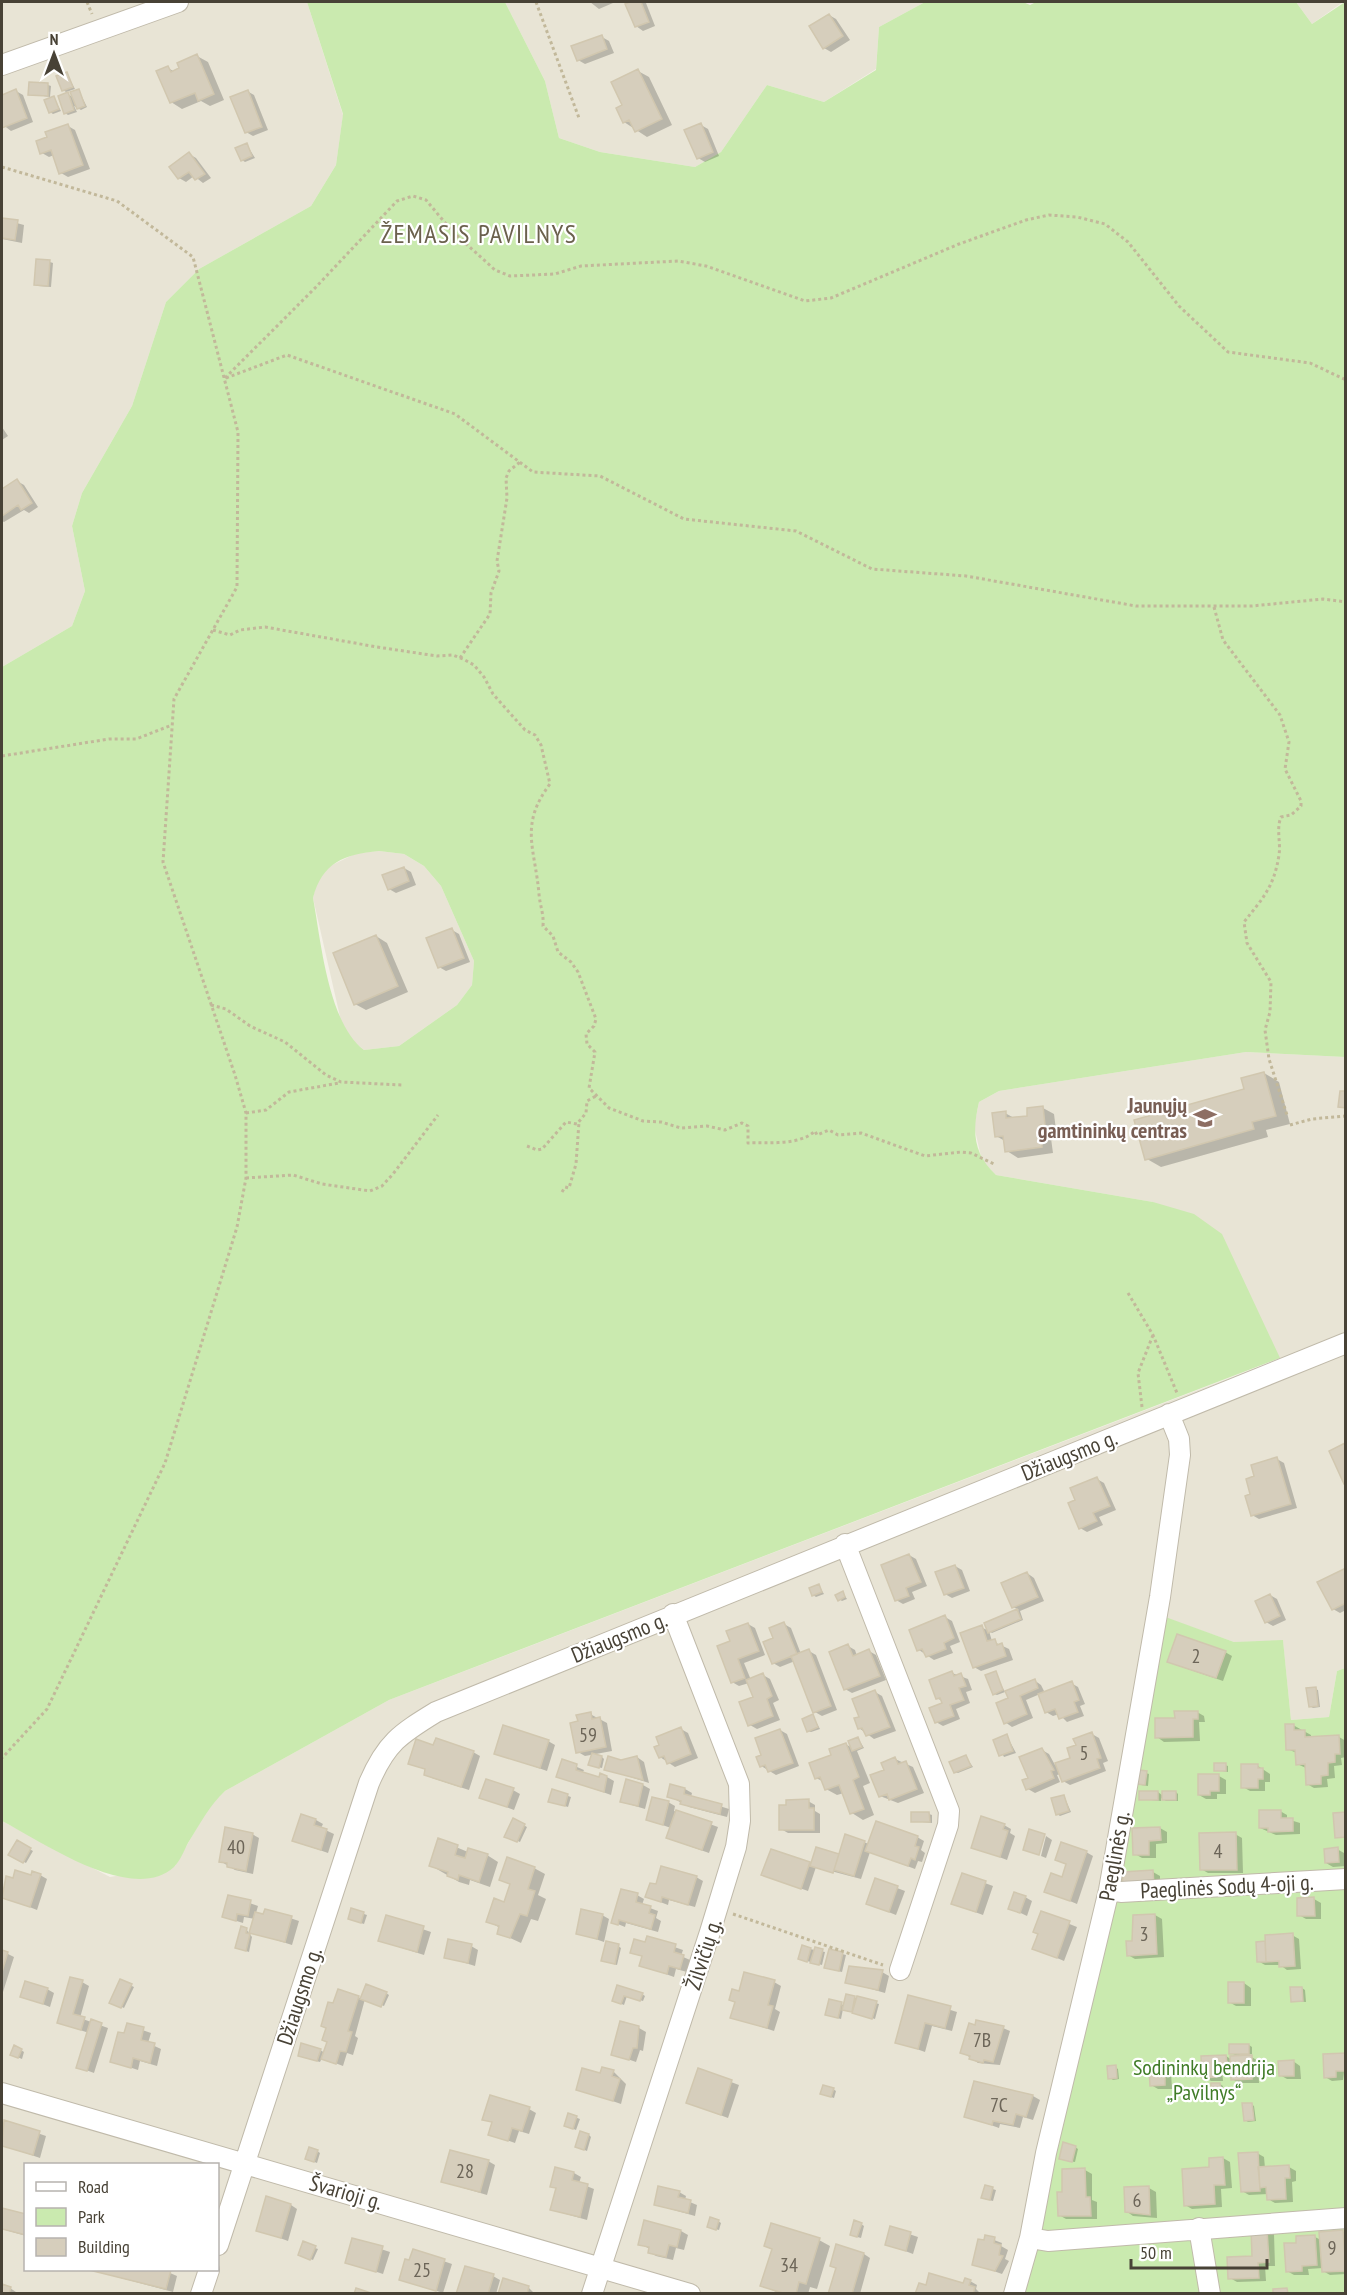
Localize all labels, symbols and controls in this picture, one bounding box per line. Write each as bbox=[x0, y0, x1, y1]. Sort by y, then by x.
north arrow bbox=[24, 24, 84, 84]
text: N bbox=[50, 29, 58, 49]
district label: ŽEMASIS PAVILNYS bbox=[381, 217, 577, 250]
place label: Jaunųjų gamtininkų centras bbox=[1038, 1091, 1187, 1144]
school or university icon: Jaunųjų gamtininkų centras bbox=[1192, 1105, 1218, 1131]
street label: Džiaugsmo g. bbox=[1017, 1423, 1121, 1487]
street label: Džiaugsmo g. bbox=[567, 1605, 671, 1669]
house number: 2 bbox=[1192, 1643, 1201, 1669]
house number: 59 bbox=[579, 1722, 597, 1748]
house number: 5 bbox=[1080, 1740, 1089, 1766]
street label: Paeglinės g. bbox=[1092, 1809, 1136, 1903]
house number: 40 bbox=[227, 1834, 245, 1860]
house number: 4 bbox=[1214, 1838, 1223, 1864]
street label: Paeglinės Sodų 4-oji g. bbox=[1140, 1867, 1314, 1905]
street label: Žilvičių g. bbox=[678, 1915, 728, 1993]
house number: 3 bbox=[1140, 1921, 1149, 1947]
street label: Džiaugsmo g. bbox=[270, 1944, 328, 2048]
house number: 7B bbox=[973, 2027, 991, 2053]
park label: Sodininkų bendrija „Pavilnys“ bbox=[1133, 2053, 1275, 2106]
house number: 7C bbox=[990, 2092, 1008, 2118]
house number: 28 bbox=[456, 2158, 474, 2184]
legend bbox=[24, 2163, 219, 2271]
street label: Švarioji g. bbox=[306, 2168, 386, 2216]
text: Road bbox=[78, 2175, 109, 2198]
house number: 6 bbox=[1133, 2187, 1142, 2213]
text: Park bbox=[78, 2205, 105, 2228]
scale bar bbox=[1131, 2232, 1268, 2270]
text: Building bbox=[78, 2235, 130, 2258]
house number: 9 bbox=[1328, 2235, 1337, 2261]
text: 50 m bbox=[1140, 2241, 1172, 2264]
house number: 34 bbox=[780, 2252, 798, 2278]
house number: 25 bbox=[413, 2257, 431, 2283]

